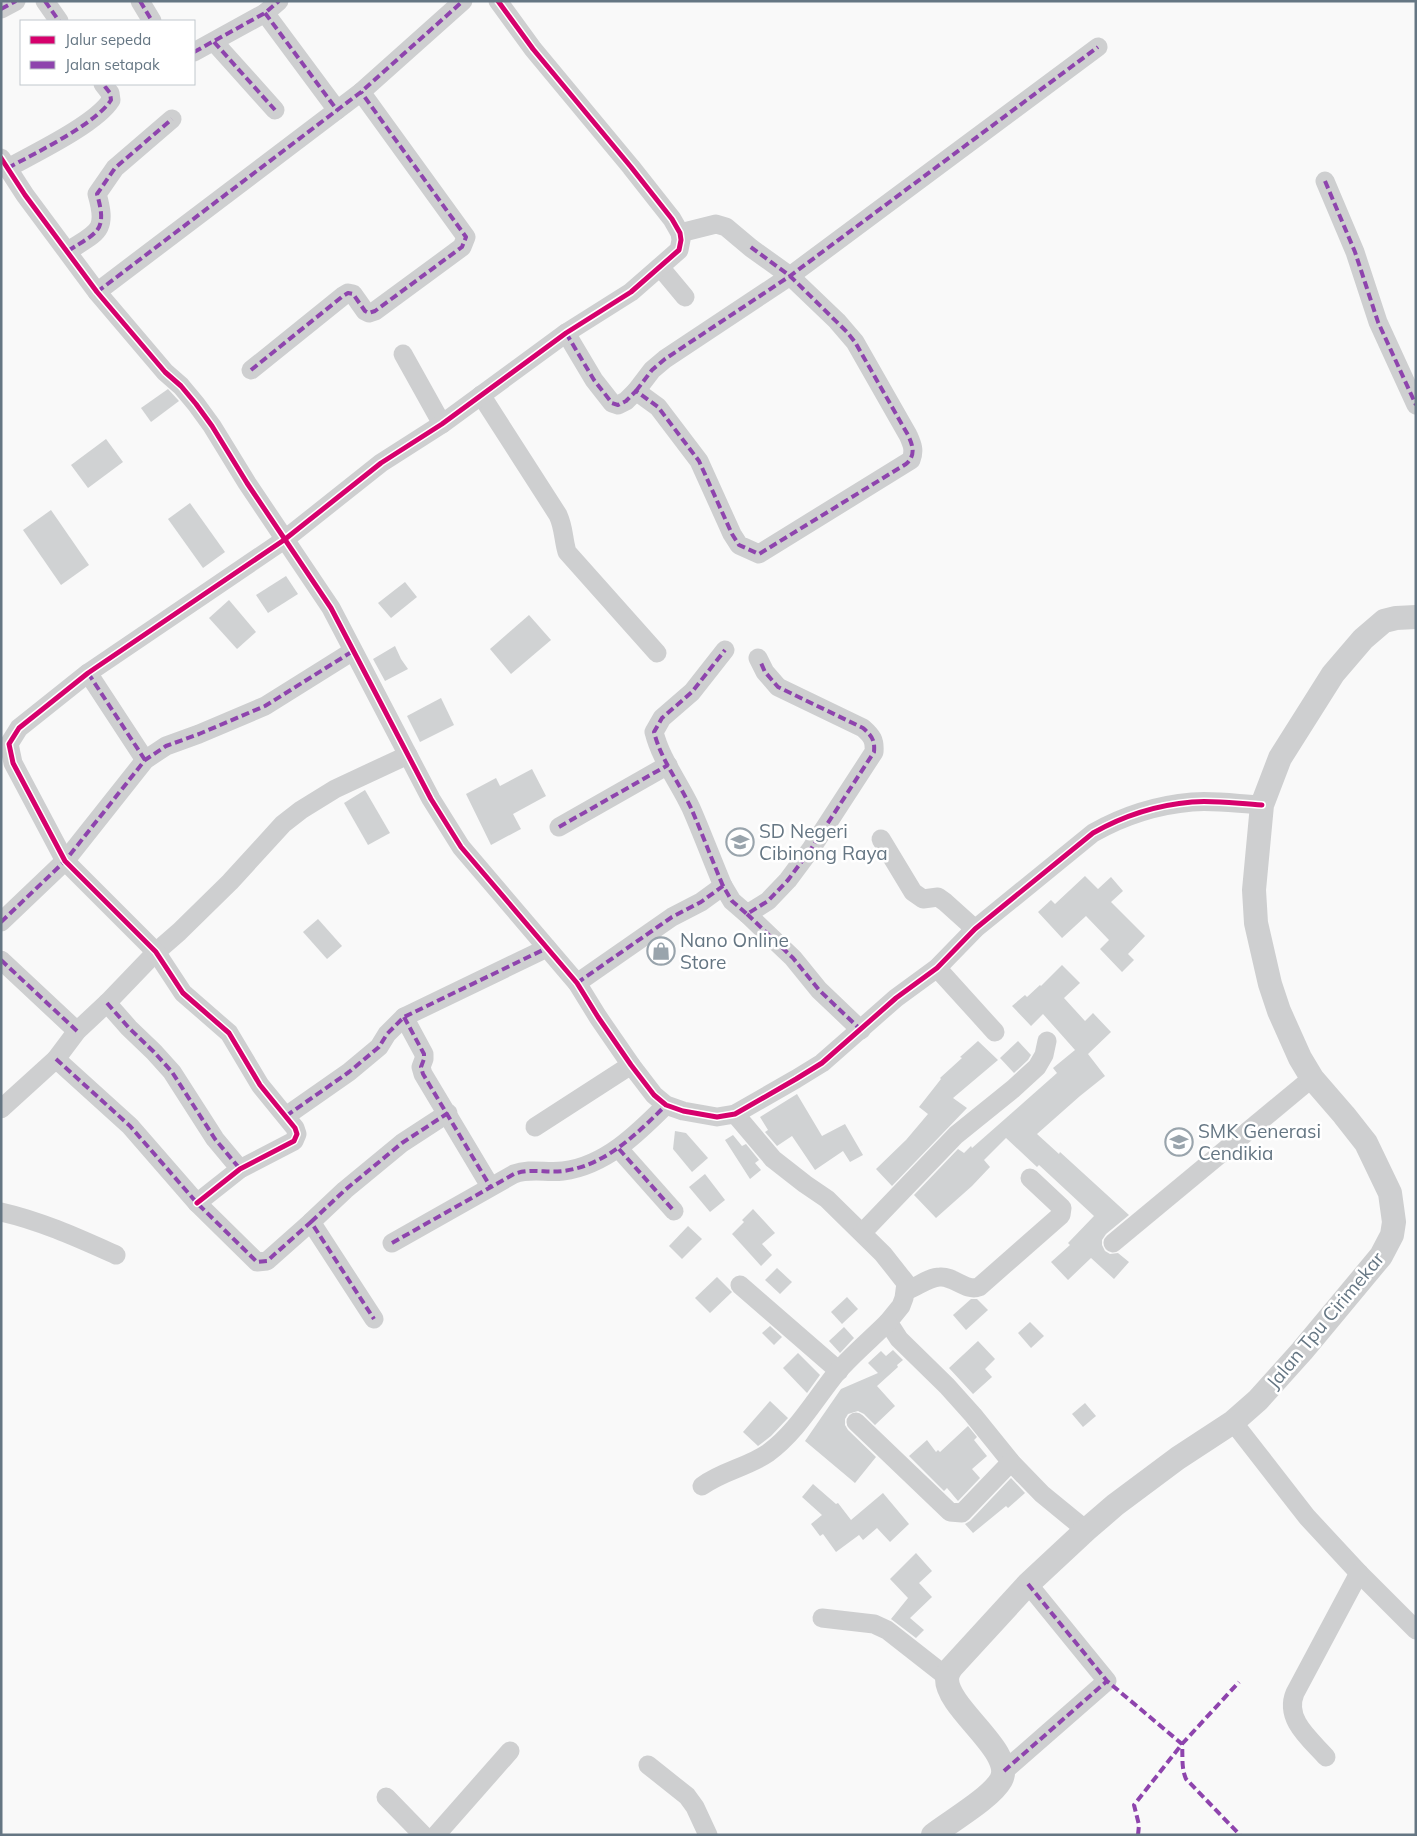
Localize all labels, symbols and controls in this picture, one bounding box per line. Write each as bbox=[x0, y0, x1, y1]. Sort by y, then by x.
legend bbox=[20, 20, 195, 85]
text: Jalur sepeda bbox=[65, 30, 151, 49]
text: Jalan setapak bbox=[65, 55, 160, 74]
place label: SD Negeri Cibinong Raya bbox=[759, 819, 888, 865]
school or university icon: SD Negeri Cibinong Raya bbox=[725, 827, 755, 857]
place label: Nano Online Store bbox=[680, 928, 789, 974]
shop icon: Nano Online Store bbox=[646, 936, 676, 966]
place label: SMK Generasi Cendikia bbox=[1198, 1119, 1321, 1165]
school or university icon: SMK Generasi Cendikia bbox=[1164, 1127, 1194, 1157]
street label: Jalan Tpu Cirimekar bbox=[1261, 1247, 1389, 1393]

